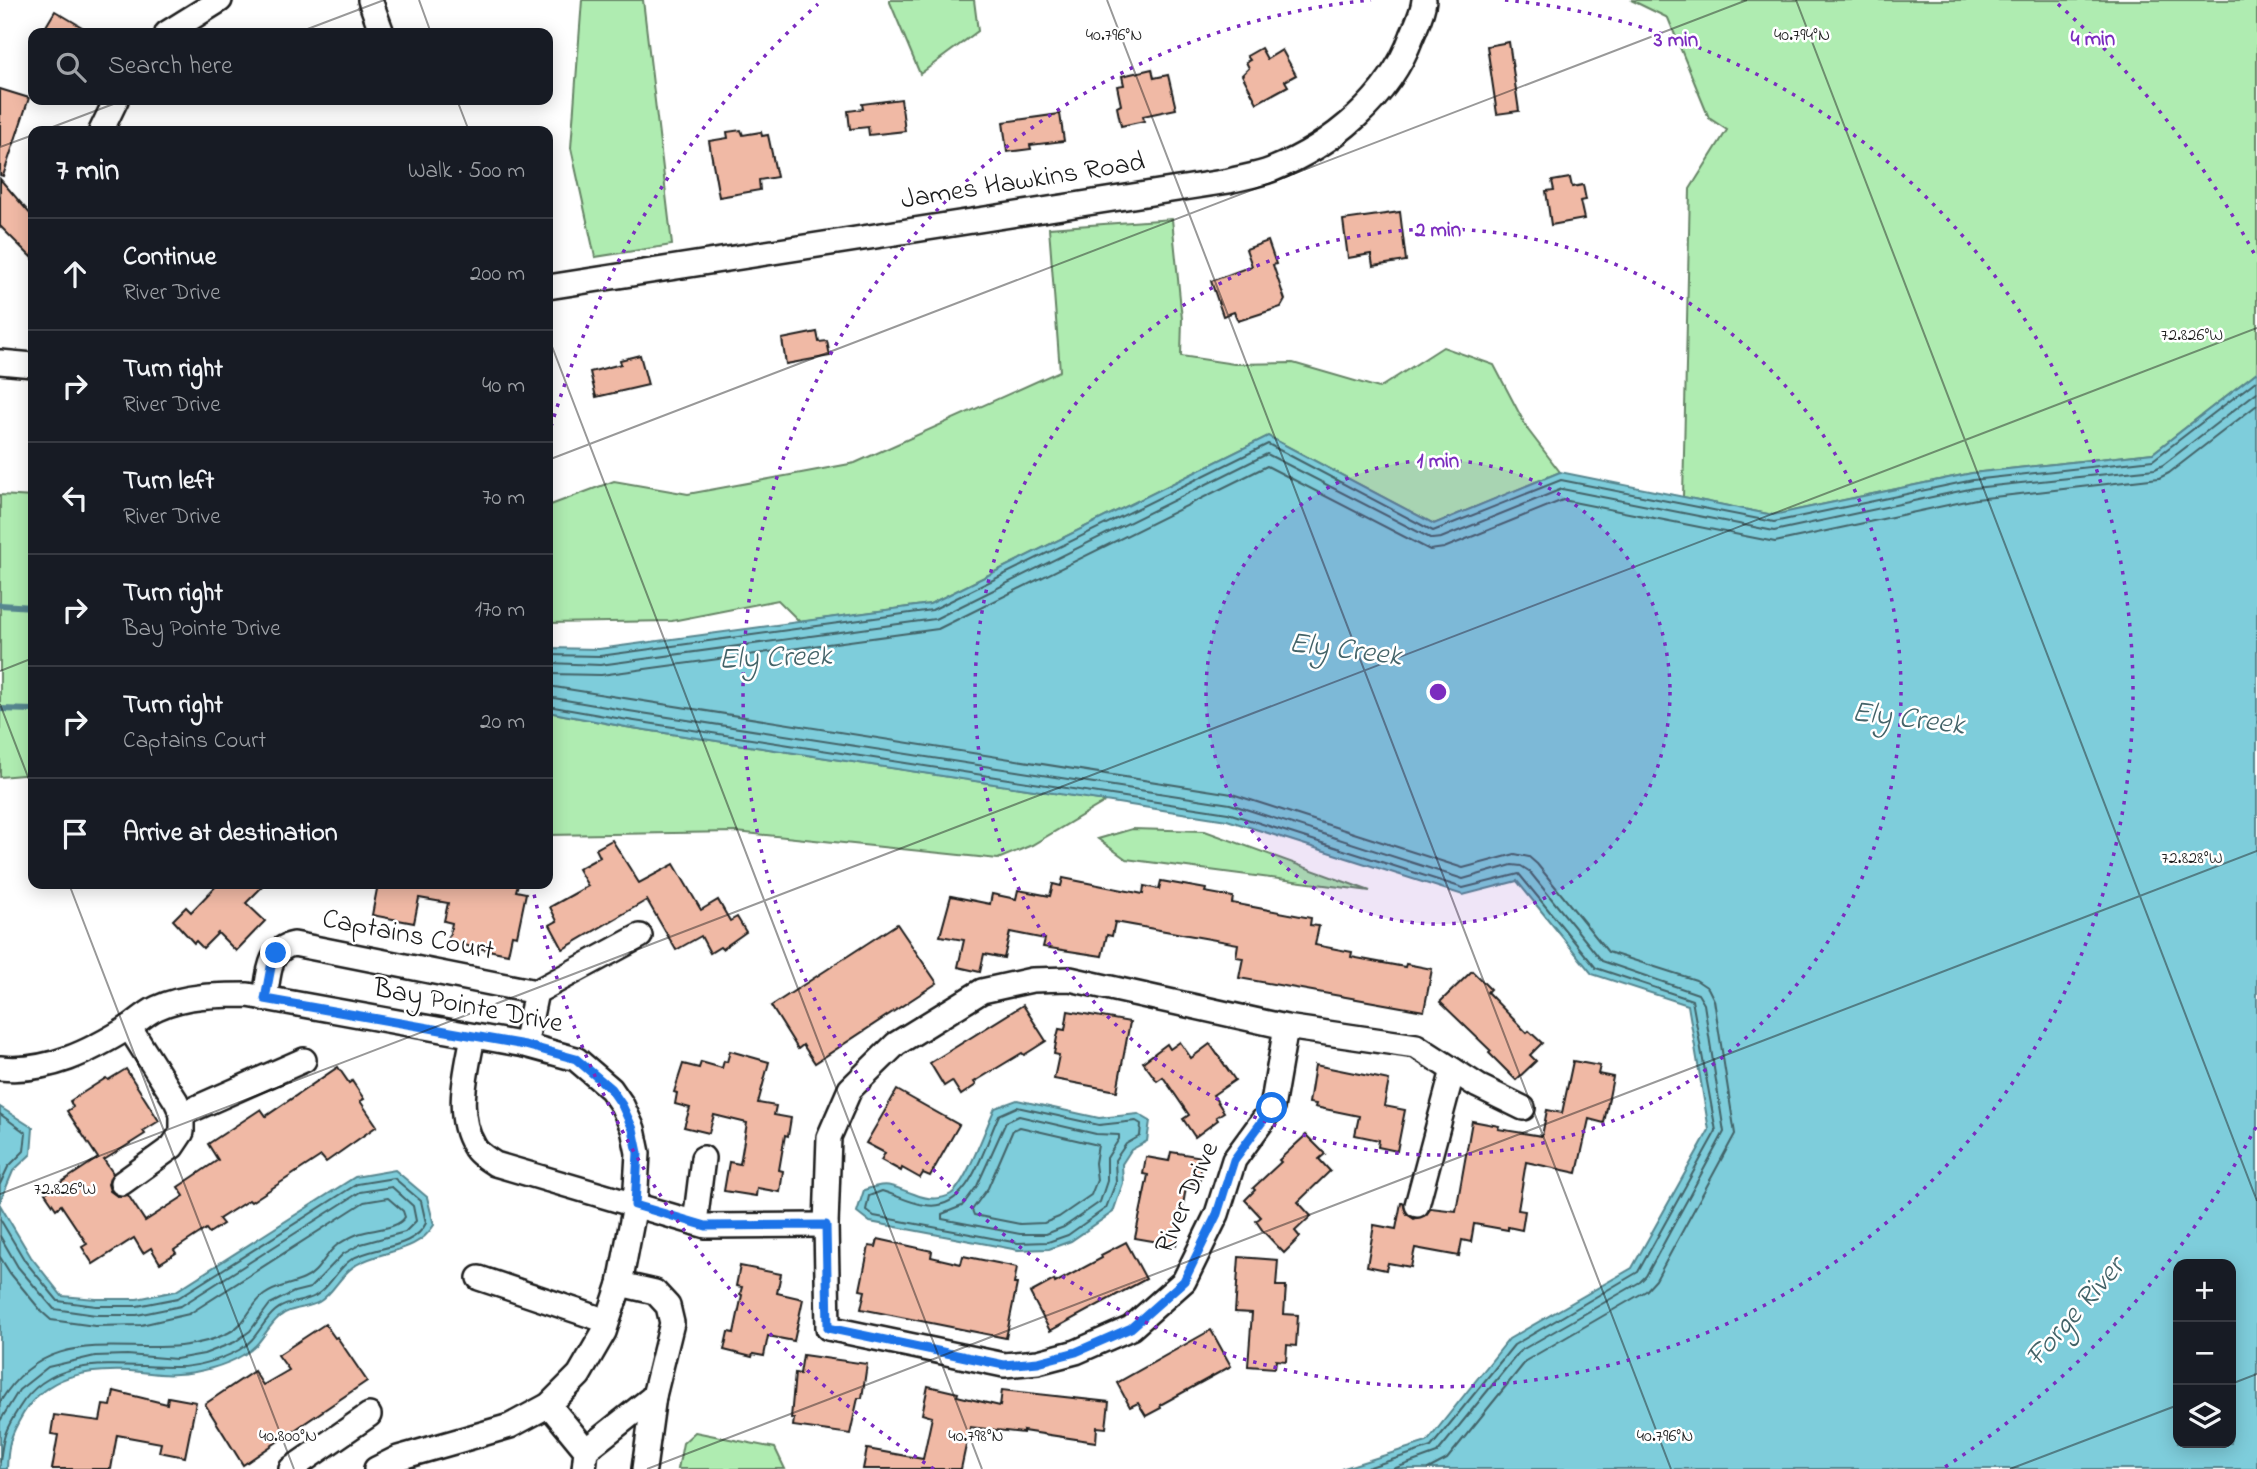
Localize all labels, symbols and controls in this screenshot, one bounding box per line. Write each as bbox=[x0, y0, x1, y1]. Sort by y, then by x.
text: 40.796°N bbox=[1086, 23, 1142, 49]
text: 40.794°N bbox=[1774, 23, 1830, 49]
text: 4 min bbox=[2071, 25, 2115, 55]
text: 3 min bbox=[1653, 26, 1698, 56]
search box bbox=[28, 28, 553, 105]
icon: search bbox=[52, 48, 90, 86]
text: Search here bbox=[108, 48, 233, 86]
street label: James Hawkins Road bbox=[898, 142, 1148, 222]
text: 7 min bbox=[56, 150, 119, 194]
text: Walk · 500 m bbox=[408, 155, 525, 188]
text: 2 min bbox=[1414, 216, 1461, 246]
text: Continue bbox=[123, 239, 216, 277]
icon: ahead bbox=[56, 255, 94, 293]
text: 200 m bbox=[470, 258, 525, 291]
text: River Drive bbox=[123, 277, 221, 310]
text: 72.826°W bbox=[2161, 323, 2223, 349]
text: Turn right bbox=[123, 351, 223, 389]
icon: right bbox=[56, 367, 94, 405]
text: 40 m bbox=[482, 370, 525, 403]
text: River Drive bbox=[123, 389, 221, 422]
text: 1 min bbox=[1417, 447, 1459, 477]
text: Turn left bbox=[123, 463, 214, 501]
icon: left bbox=[56, 479, 94, 517]
text: 70 m bbox=[482, 482, 525, 515]
text: River Drive bbox=[123, 501, 221, 534]
text: Turn right bbox=[123, 575, 223, 613]
icon: right bbox=[56, 591, 94, 629]
text: 170 m bbox=[475, 594, 525, 627]
text: Bay Pointe Drive bbox=[123, 613, 281, 646]
water label: Ely Creek bbox=[1286, 622, 1406, 680]
water label: Ely Creek bbox=[718, 635, 834, 683]
centre of rings bbox=[1426, 680, 1450, 704]
text: Turn right bbox=[123, 687, 223, 725]
water label: Ely Creek bbox=[1849, 691, 1969, 749]
icon: right bbox=[56, 703, 94, 741]
text: 20 m bbox=[480, 706, 525, 739]
text: Captains Court bbox=[123, 725, 266, 758]
icon: arrive bbox=[56, 815, 94, 853]
text: Arrive at destination bbox=[123, 815, 338, 853]
text: 72.828°W bbox=[2161, 846, 2223, 872]
street label: Captains Court bbox=[319, 899, 497, 973]
route end bbox=[260, 937, 291, 968]
street label: Bay Pointe Drive bbox=[369, 968, 567, 1046]
route start bbox=[1256, 1092, 1287, 1123]
street label: River Drive bbox=[1145, 1135, 1231, 1261]
text: 72.826°W bbox=[34, 1177, 96, 1203]
water label: Forge River bbox=[2016, 1245, 2139, 1378]
map controls bbox=[2173, 1259, 2236, 1448]
button: + bbox=[2173, 1259, 2236, 1322]
button: − bbox=[2173, 1322, 2236, 1385]
button: layers bbox=[2173, 1385, 2236, 1448]
text: 40.800°N bbox=[259, 1424, 317, 1450]
text: 40.798°N bbox=[948, 1424, 1004, 1450]
text: 40.796°N bbox=[1637, 1424, 1693, 1450]

